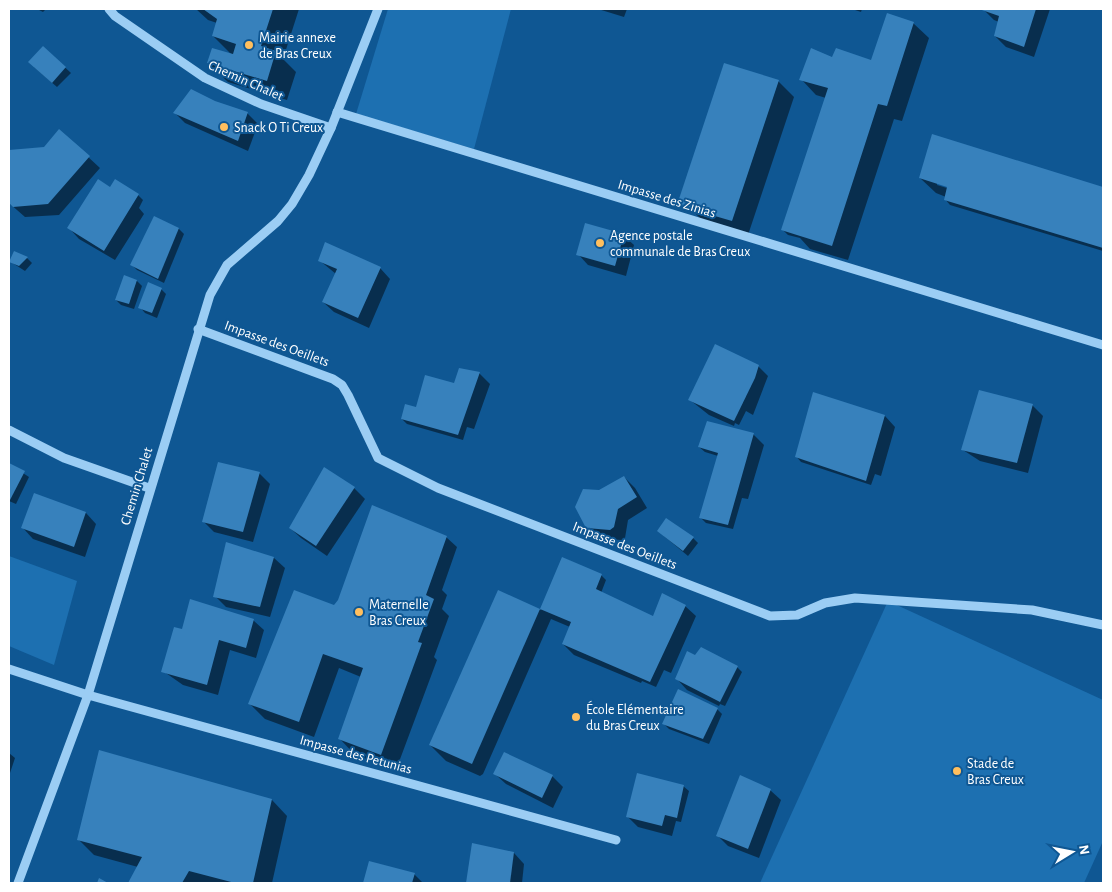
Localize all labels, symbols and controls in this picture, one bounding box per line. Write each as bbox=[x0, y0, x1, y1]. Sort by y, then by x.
place label: Mairie annexe de Bras Creux bbox=[259, 31, 336, 61]
marker: Mairie annexe de Bras Creux bbox=[243, 39, 255, 51]
street label: Chemin Chalet bbox=[206, 58, 286, 104]
marker: Snack O Ti Creux bbox=[218, 121, 230, 133]
place label: Snack O Ti Creux bbox=[234, 121, 323, 135]
street label: Impasse des Zinias bbox=[616, 177, 717, 221]
place label: Agence postale communale de Bras Creux bbox=[610, 229, 750, 259]
marker: Agence postale communale de Bras Creux bbox=[594, 237, 606, 249]
street label: Impasse des Oeillets bbox=[222, 318, 331, 369]
street label: Chemin Chalet bbox=[118, 445, 156, 527]
street label: Impasse des Oeillets bbox=[571, 520, 679, 572]
place label: Maternelle Bras Creux bbox=[369, 598, 429, 628]
marker: Maternelle Bras Creux bbox=[353, 606, 365, 618]
place label: École Elémentaire du Bras Creux bbox=[586, 700, 684, 733]
marker: École Elémentaire du Bras Creux bbox=[570, 711, 582, 723]
street label: Impasse des Petunias bbox=[298, 733, 413, 777]
place label: Stade de Bras Creux bbox=[967, 757, 1024, 787]
marker: Stade de Bras Creux bbox=[951, 765, 963, 777]
north arrow bbox=[1047, 827, 1097, 877]
text: N bbox=[1076, 844, 1092, 856]

